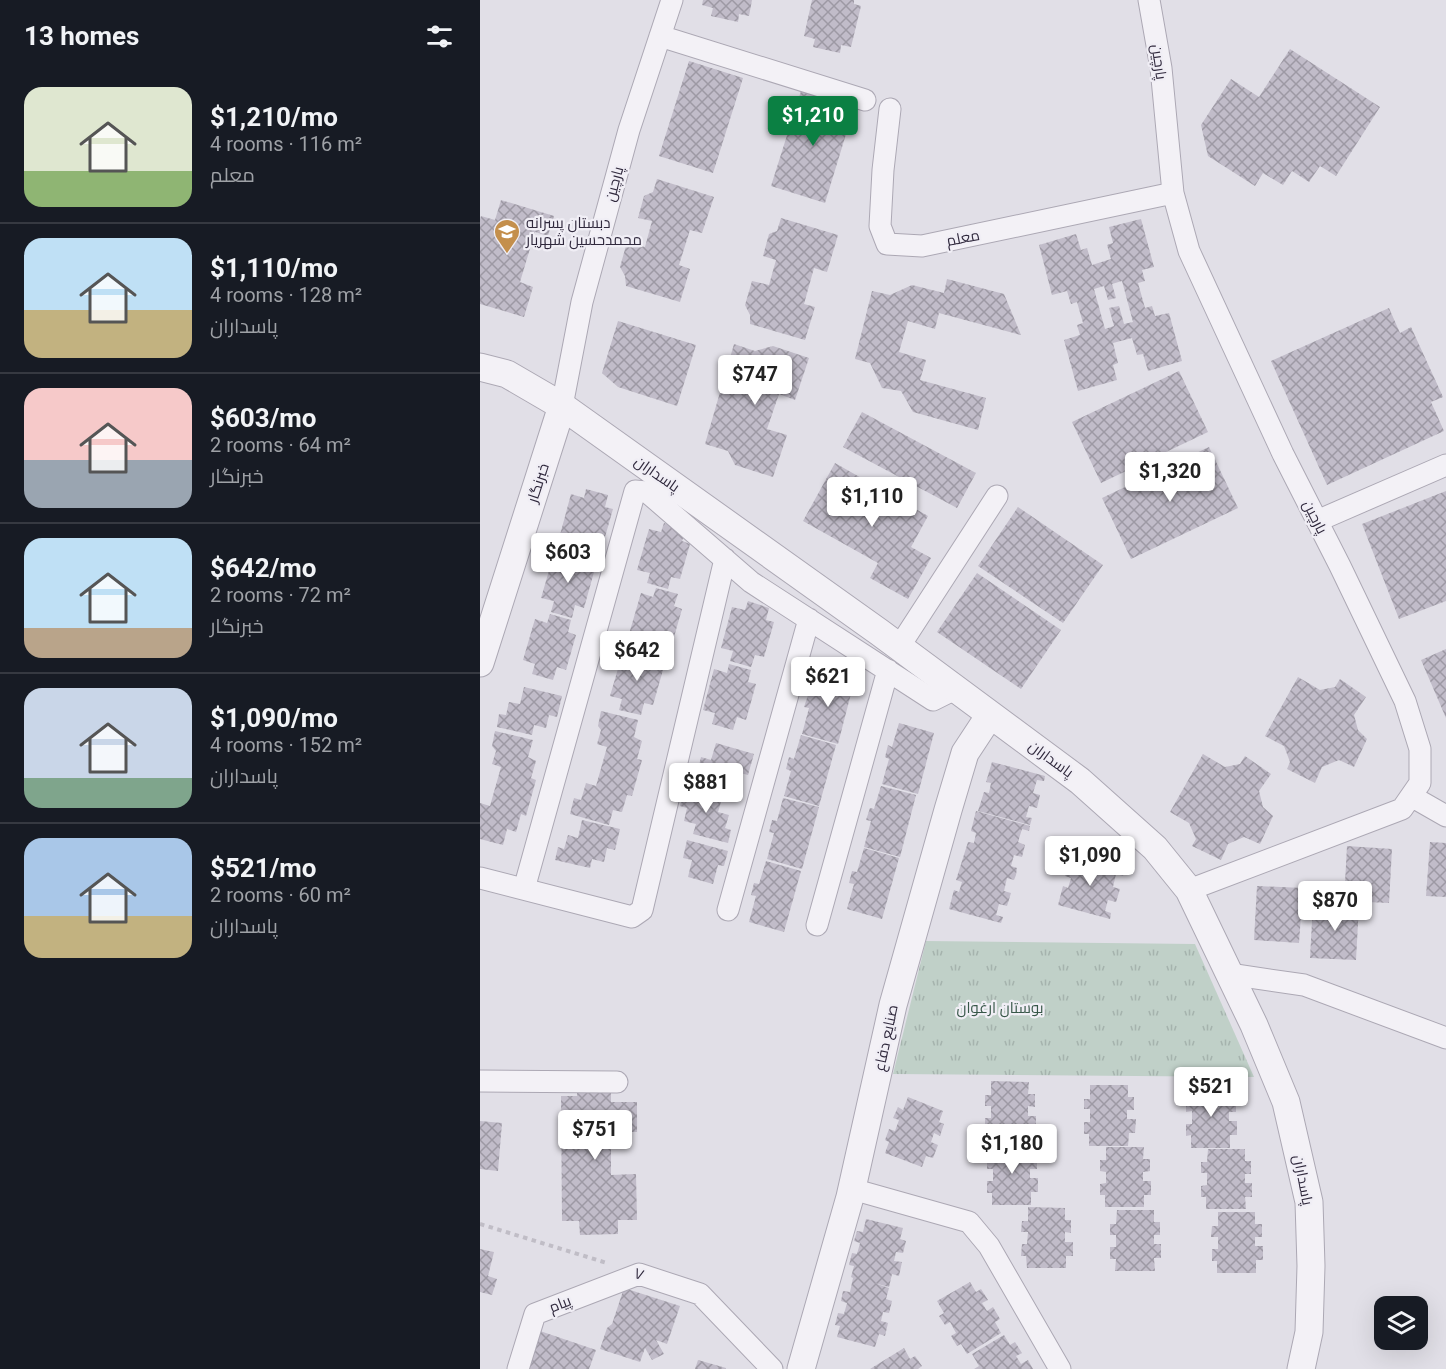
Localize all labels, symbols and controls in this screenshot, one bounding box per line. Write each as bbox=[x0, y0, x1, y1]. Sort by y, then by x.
icon: filters bbox=[423, 20, 456, 53]
text: 13 homes bbox=[24, 21, 139, 51]
street label: پارچین bbox=[1147, 43, 1170, 81]
pin: $1,210 bbox=[764, 96, 862, 147]
text: $1,210/mo bbox=[210, 102, 338, 132]
text: $1,210 bbox=[782, 103, 844, 127]
icon: home bbox=[72, 111, 144, 183]
text: 4 rooms · 116 m² bbox=[210, 132, 362, 156]
text: معلم bbox=[210, 163, 255, 187]
street label: پارچین bbox=[601, 164, 628, 204]
place label: دبستان پسرانه محمدحسین شهریار bbox=[525, 214, 642, 250]
school or university icon: دبستان پسرانه محمدحسین شهریار bbox=[492, 217, 522, 255]
street label: معلم bbox=[945, 226, 981, 251]
text: $1,110/mo bbox=[210, 253, 338, 283]
icon: home bbox=[72, 262, 144, 334]
text: 4 rooms · 128 m² bbox=[210, 283, 362, 307]
text: پاسداران bbox=[210, 314, 278, 338]
pin: $747 bbox=[719, 355, 791, 406]
text: $747 bbox=[732, 362, 778, 386]
text: $603/mo bbox=[210, 403, 317, 433]
icon: home bbox=[72, 412, 144, 484]
text: 2 rooms · 64 m² bbox=[210, 433, 351, 457]
street label: پاسداران bbox=[630, 452, 683, 497]
pin: $1,320 bbox=[1121, 452, 1219, 503]
text: $1,320 bbox=[1139, 459, 1201, 483]
street label: خبرنگار bbox=[523, 461, 553, 506]
text: خبرنگار bbox=[210, 464, 264, 488]
pin: $1,110 bbox=[823, 477, 921, 528]
text: $1,110 bbox=[841, 484, 903, 508]
street label: پارچین bbox=[1298, 497, 1331, 537]
pin: $603 bbox=[532, 533, 604, 584]
text: $603 bbox=[545, 540, 591, 564]
text: $642/mo bbox=[210, 553, 317, 583]
icon: home bbox=[72, 562, 144, 634]
text: 2 rooms · 72 m² bbox=[210, 583, 351, 607]
text: خبرنگار bbox=[210, 614, 264, 638]
pin: $642 bbox=[601, 631, 673, 682]
text: $642 bbox=[614, 638, 660, 662]
pin: $621 bbox=[792, 657, 864, 708]
text: $621 bbox=[805, 664, 851, 688]
text: $1,090/mo bbox=[210, 703, 338, 733]
icon: home bbox=[72, 712, 144, 784]
text: 4 rooms · 152 m² bbox=[210, 733, 362, 757]
street label: پاسداران bbox=[1025, 737, 1077, 782]
pin: $881 bbox=[670, 763, 742, 814]
text: پاسداران bbox=[210, 764, 278, 788]
text: $881 bbox=[683, 770, 729, 794]
pin: $1,090 bbox=[1041, 836, 1139, 887]
text: $1,090 bbox=[1059, 843, 1121, 867]
text: $521/mo bbox=[210, 853, 317, 883]
icon: home bbox=[72, 862, 144, 934]
pin: $870 bbox=[1299, 881, 1371, 932]
text: 2 rooms · 60 m² bbox=[210, 883, 351, 907]
text: $870 bbox=[1312, 888, 1358, 912]
text: پاسداران bbox=[210, 914, 278, 938]
park label: بوستان ارغوان bbox=[956, 999, 1044, 1018]
street label: صنایع دفاع bbox=[870, 1003, 904, 1073]
pin: $521 bbox=[1175, 1067, 1247, 1118]
text: $521 bbox=[1188, 1074, 1234, 1098]
pin: $751 bbox=[559, 1110, 631, 1161]
text: $751 bbox=[572, 1117, 618, 1141]
pin: $1,180 bbox=[963, 1124, 1061, 1175]
text: $1,180 bbox=[981, 1131, 1043, 1155]
street label: پاسداران bbox=[1288, 1153, 1317, 1207]
street label: ۷ bbox=[632, 1264, 646, 1284]
street label: پیام bbox=[546, 1292, 574, 1317]
map controls bbox=[1374, 1296, 1428, 1350]
button: layers bbox=[1374, 1296, 1428, 1350]

